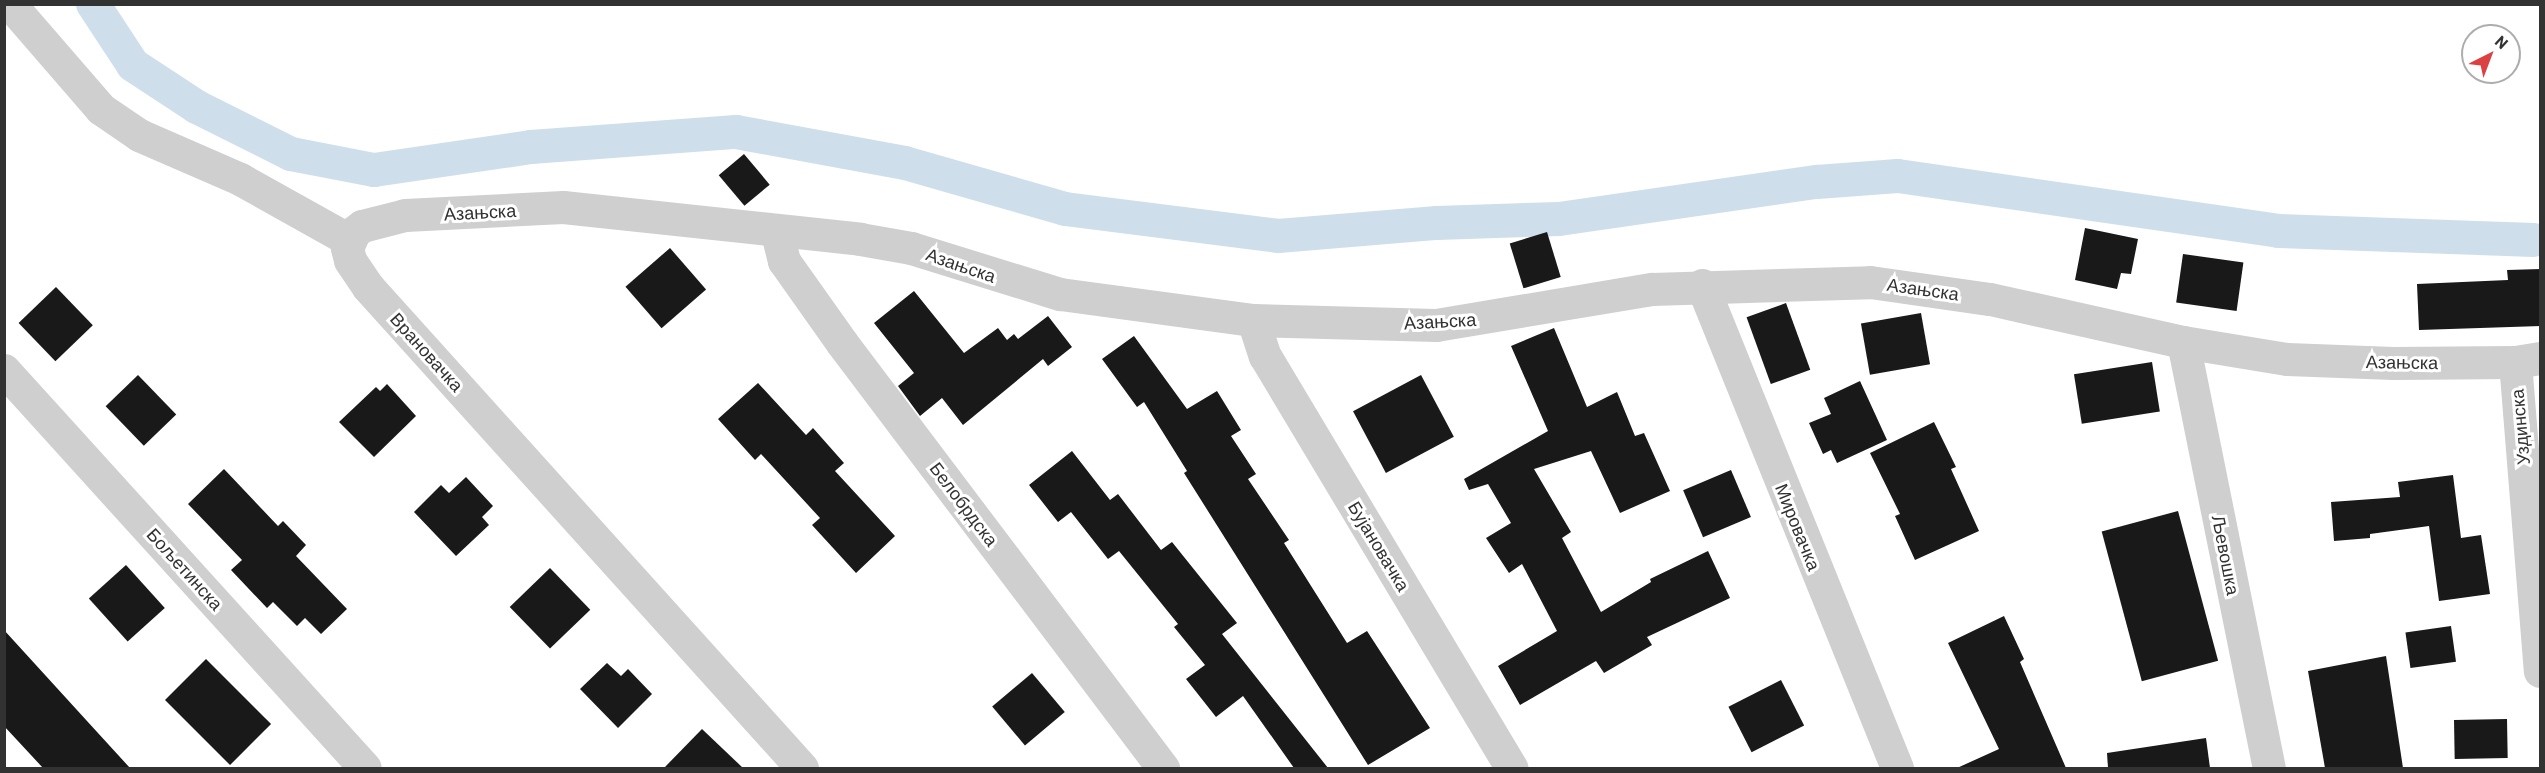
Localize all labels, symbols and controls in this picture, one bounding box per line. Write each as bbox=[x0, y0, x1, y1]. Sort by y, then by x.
north arrow bbox=[2461, 24, 2521, 84]
text: N bbox=[2492, 31, 2512, 52]
street label: Азањска bbox=[443, 199, 517, 225]
street label: Азањска bbox=[923, 243, 999, 287]
street label: Азањска bbox=[1886, 273, 1960, 305]
street label: Врановачка bbox=[386, 308, 468, 396]
street label: Азањска bbox=[1403, 308, 1477, 334]
street label: Азањска bbox=[2366, 351, 2438, 373]
street label: Уздинска bbox=[2506, 388, 2534, 466]
street label: Белобрдска bbox=[925, 458, 1003, 550]
street label: Мировачка bbox=[1771, 480, 1825, 574]
street label: Бујановачка bbox=[1344, 497, 1414, 595]
street label: Љевошка bbox=[2208, 513, 2244, 597]
street label: Бољетинска bbox=[142, 523, 228, 615]

